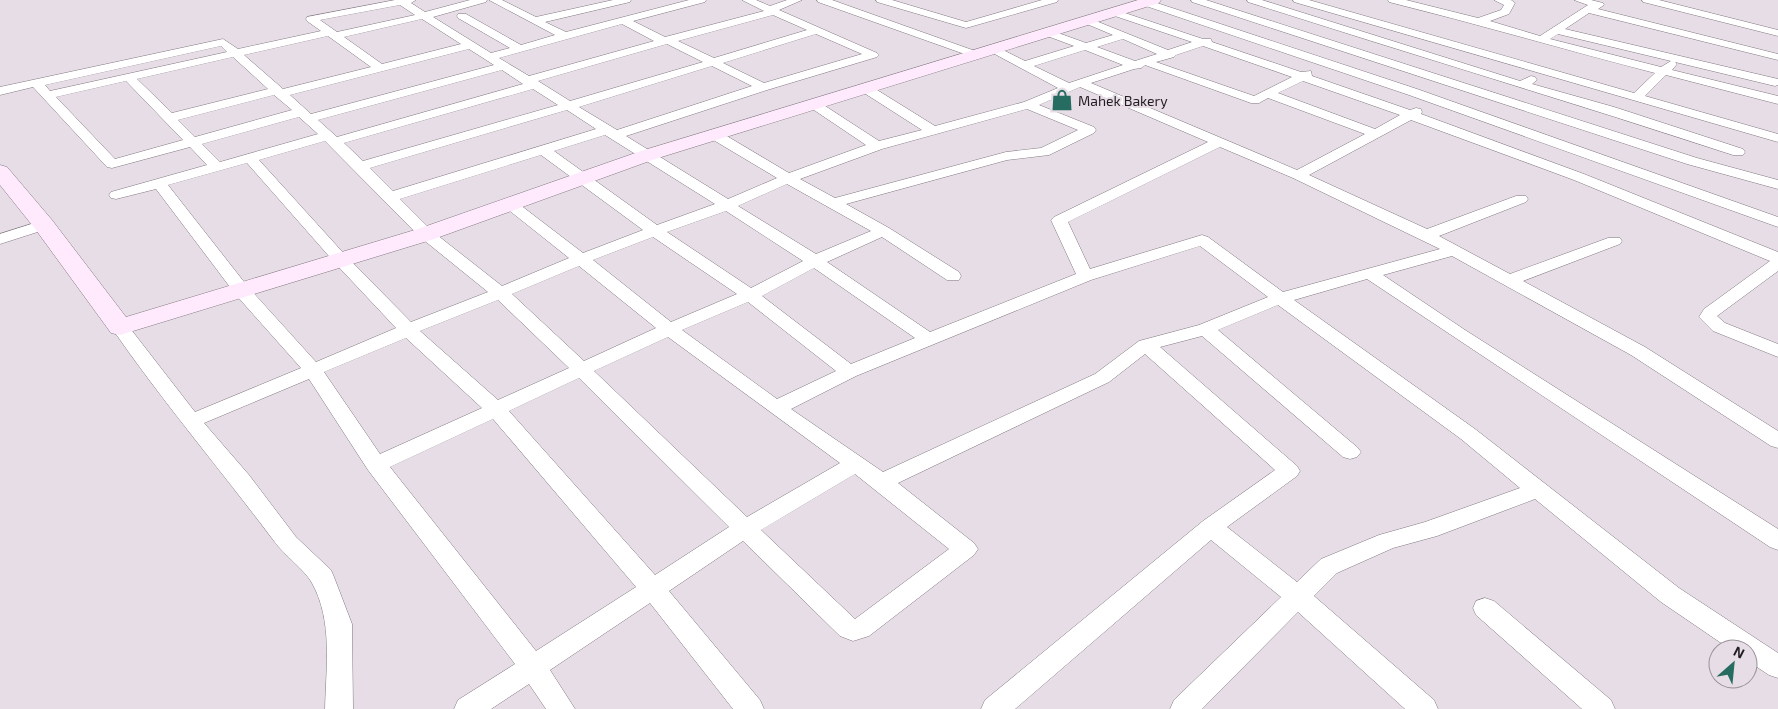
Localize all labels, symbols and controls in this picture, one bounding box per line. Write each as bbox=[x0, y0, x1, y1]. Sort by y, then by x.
shop icon: Mahek Bakery bbox=[1049, 87, 1075, 113]
place label: Mahek Bakery bbox=[1078, 92, 1168, 109]
north arrow bbox=[1708, 639, 1758, 689]
text: N bbox=[1731, 642, 1747, 662]

